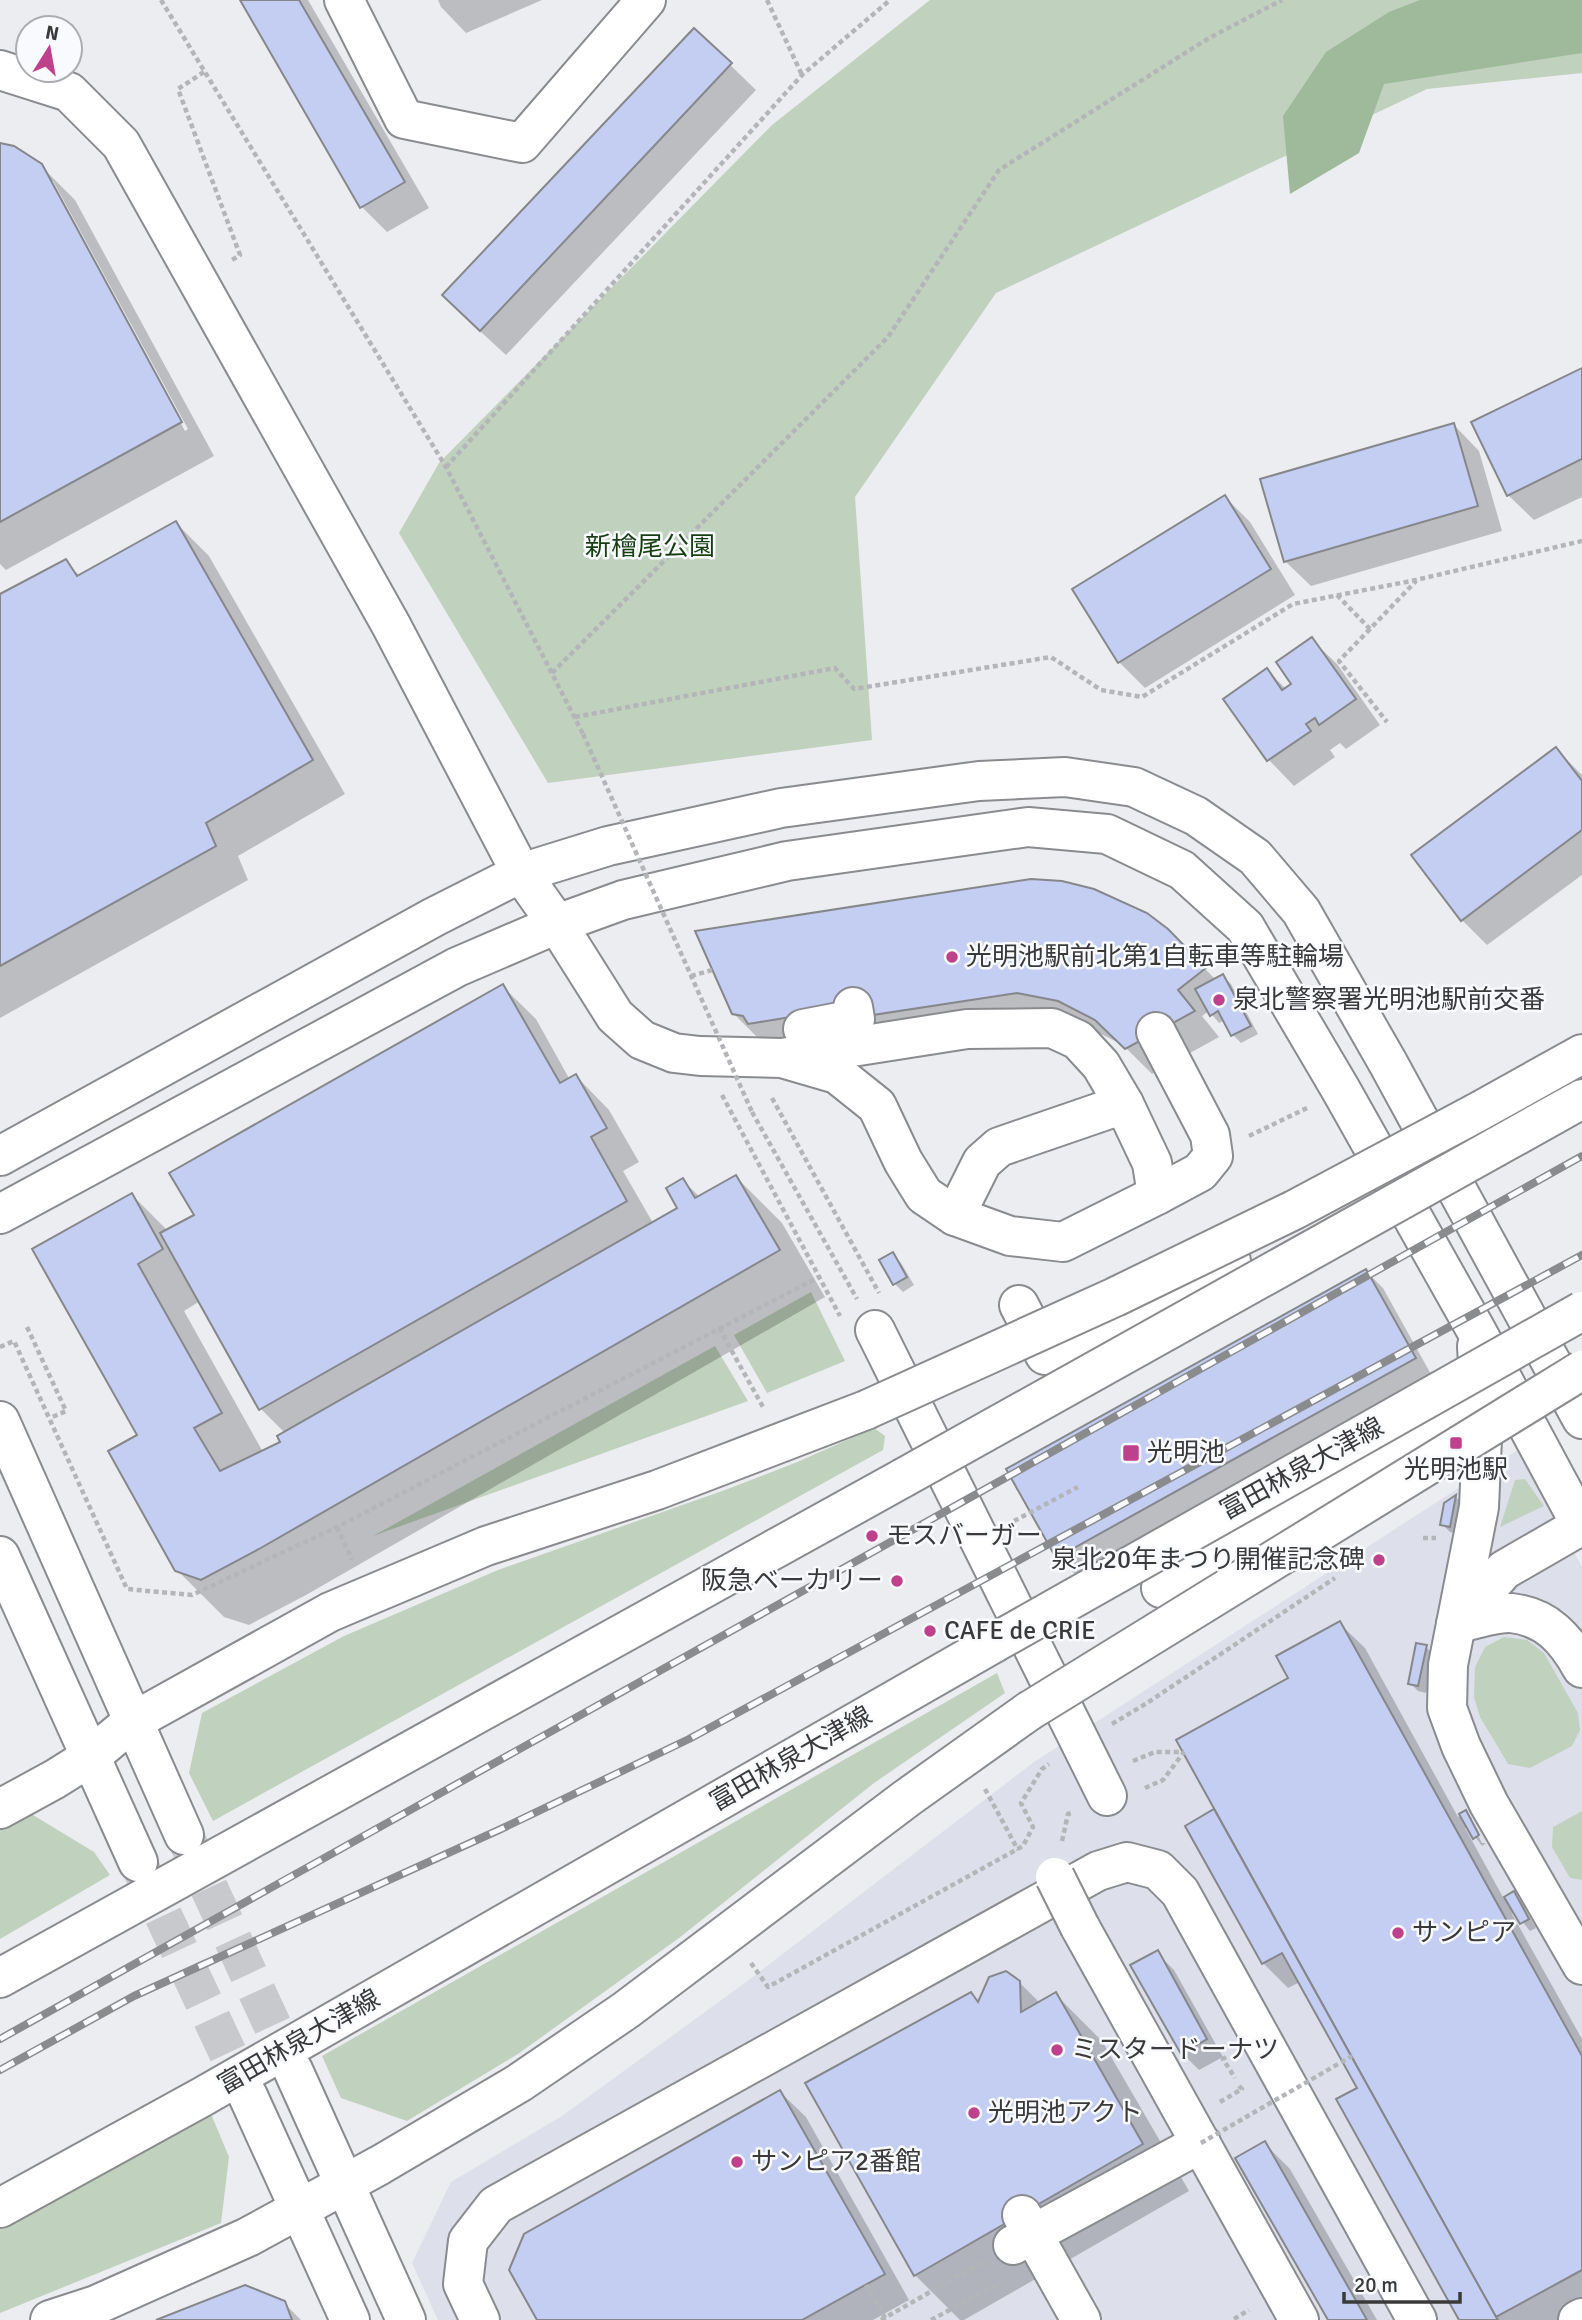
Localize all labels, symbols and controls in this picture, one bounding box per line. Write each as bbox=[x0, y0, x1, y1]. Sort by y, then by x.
north arrow bbox=[14, 14, 84, 84]
text: N bbox=[43, 20, 61, 46]
park label: 新檜尾公園 bbox=[585, 531, 715, 563]
place label: 光明池駅前北第1自転車等駐輪場 bbox=[966, 941, 1344, 973]
marker: 光明池駅前北第1自転車等駐輪場 bbox=[944, 949, 960, 965]
place label: 泉北警察署光明池駅前交番 bbox=[1233, 984, 1545, 1016]
marker: 泉北警察署光明池駅前交番 bbox=[1211, 992, 1227, 1008]
street label: 富田林泉大津線 bbox=[1215, 1411, 1389, 1527]
marker: 光明池駅 bbox=[1448, 1435, 1464, 1451]
place label: 光明池 bbox=[1147, 1437, 1225, 1469]
marker: 光明池 bbox=[1121, 1443, 1141, 1463]
place label: 光明池駅 bbox=[1404, 1454, 1508, 1486]
place label: モスバーガー bbox=[886, 1520, 1042, 1552]
marker: モスバーガー bbox=[864, 1528, 880, 1544]
place label: 泉北20年まつり開催記念碑 bbox=[1051, 1544, 1365, 1576]
marker: 泉北20年まつり開催記念碑 bbox=[1371, 1552, 1387, 1568]
place label: 阪急ベーカリー bbox=[701, 1565, 883, 1597]
marker: 阪急ベーカリー bbox=[889, 1573, 905, 1589]
place label: CAFE de CRIE bbox=[944, 1615, 1096, 1647]
marker: CAFE de CRIE bbox=[922, 1623, 938, 1639]
street label: 富田林泉大津線 bbox=[704, 1700, 878, 1818]
place label: サンピア bbox=[1412, 1917, 1516, 1949]
marker: サンピア bbox=[1390, 1925, 1406, 1941]
street label: 富田林泉大津線 bbox=[212, 1983, 386, 2101]
place label: ミスタードーナツ bbox=[1071, 2034, 1279, 2066]
marker: ミスタードーナツ bbox=[1049, 2042, 1065, 2058]
place label: 光明池アクト bbox=[988, 2097, 1143, 2129]
marker: 光明池アクト bbox=[966, 2105, 982, 2121]
place label: サンピア2番館 bbox=[751, 2146, 921, 2178]
marker: サンピア2番館 bbox=[729, 2154, 745, 2170]
scale bar bbox=[1344, 2260, 1460, 2304]
text: 20 m bbox=[1354, 2272, 1398, 2298]

